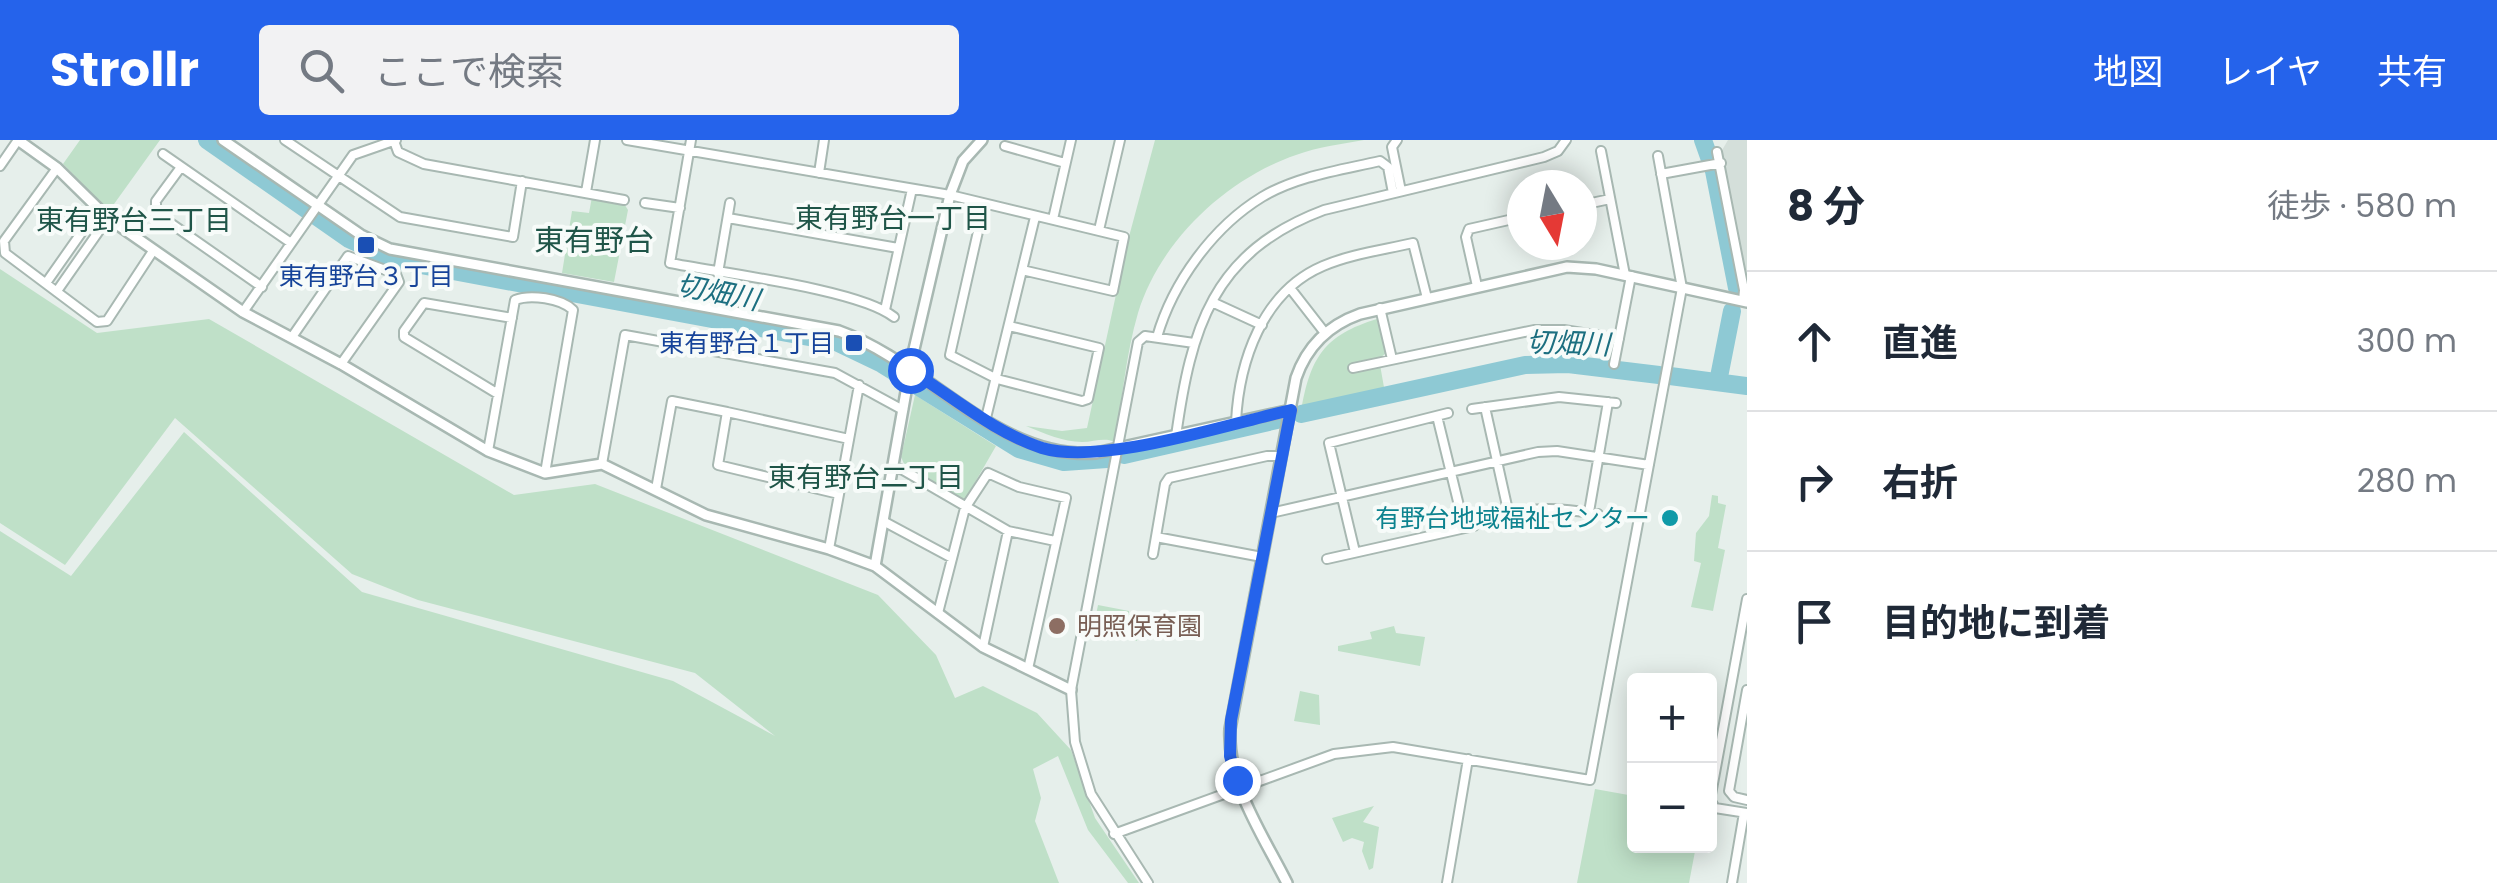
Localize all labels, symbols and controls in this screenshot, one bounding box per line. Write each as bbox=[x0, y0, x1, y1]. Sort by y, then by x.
search box bbox=[259, 25, 959, 115]
text: Strollr bbox=[50, 36, 199, 103]
icon: search bbox=[294, 43, 349, 98]
text: ここで検索 bbox=[374, 45, 564, 98]
text: 地図 bbox=[2093, 47, 2163, 96]
text: レイヤ bbox=[2218, 47, 2322, 96]
text: 共有 bbox=[2377, 47, 2447, 96]
north arrow bbox=[1507, 170, 1597, 260]
text: 8 分 bbox=[1787, 177, 1865, 236]
text: 徒歩 · 580 m bbox=[2267, 183, 2457, 228]
district label: 東有野台一丁目 bbox=[795, 199, 991, 238]
district label: 東有野台三丁目 bbox=[36, 201, 232, 240]
district label: 東有野台 bbox=[534, 219, 654, 262]
marker: 東有野台３丁目 bbox=[355, 234, 377, 256]
place label: 東有野台３丁目 bbox=[278, 259, 454, 294]
water label: 切畑川 bbox=[673, 265, 766, 320]
icon: ahead bbox=[1787, 314, 1842, 369]
text: 直進 bbox=[1882, 316, 1958, 369]
text: 300 m bbox=[2356, 318, 2457, 363]
water label: 切畑川 bbox=[1525, 323, 1614, 365]
place label: 東有野台１丁目 bbox=[659, 326, 834, 361]
marker: 東有野台１丁目 bbox=[843, 332, 865, 354]
route start bbox=[888, 348, 934, 394]
icon: right bbox=[1787, 454, 1842, 509]
text: 右折 bbox=[1882, 456, 1958, 509]
district label: 東有野台二丁目 bbox=[768, 458, 964, 497]
text: 280 m bbox=[2357, 458, 2457, 503]
place label: 有野台地域福祉センター bbox=[1375, 501, 1650, 536]
marker: 有野台地域福祉センター bbox=[1659, 507, 1681, 529]
icon: arrive bbox=[1787, 594, 1842, 649]
text: 目的地に到着 bbox=[1882, 596, 2110, 649]
place label: 明照保育園 bbox=[1077, 609, 1202, 644]
marker: 明照保育園 bbox=[1046, 615, 1068, 637]
map controls bbox=[1627, 673, 1717, 853]
button: + bbox=[1627, 673, 1717, 763]
route end bbox=[1215, 758, 1261, 804]
button: − bbox=[1627, 763, 1717, 853]

